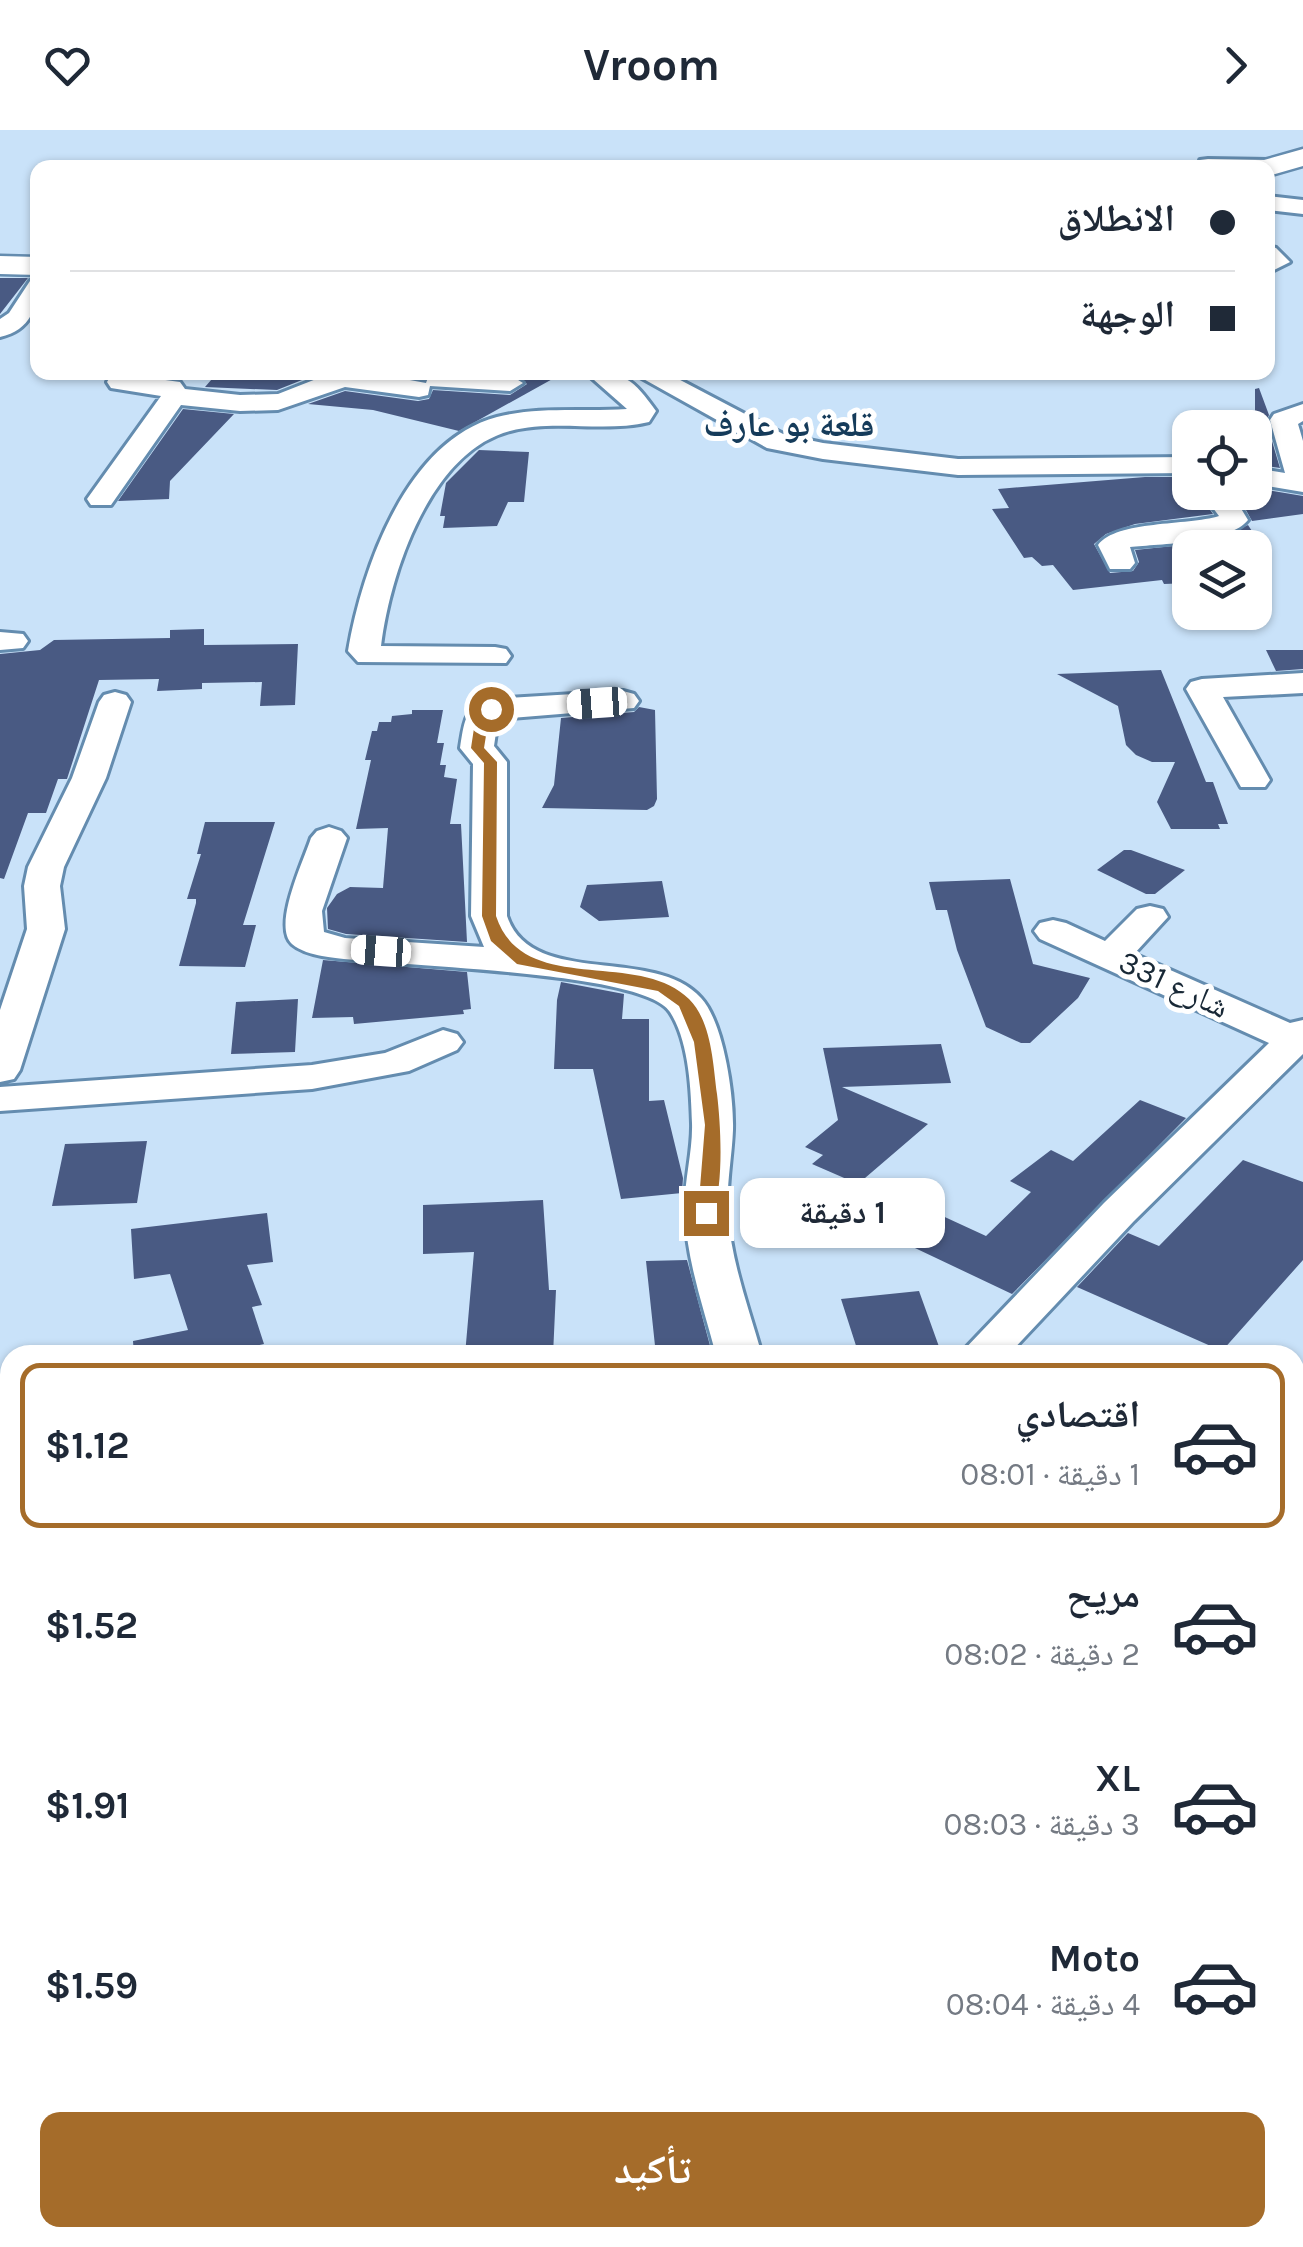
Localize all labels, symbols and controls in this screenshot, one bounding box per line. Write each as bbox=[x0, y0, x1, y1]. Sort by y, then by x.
icon: heart bbox=[40, 38, 95, 93]
icon: forward bbox=[1208, 38, 1263, 93]
text: Vroom bbox=[583, 39, 720, 91]
text: الانطلاق bbox=[1057, 196, 1175, 241]
text: الوجهة bbox=[1080, 292, 1175, 337]
district label: قلعة بو عارف bbox=[704, 404, 874, 445]
map controls bbox=[1172, 410, 1272, 630]
button: locate bbox=[1172, 410, 1272, 510]
button: layers bbox=[1172, 530, 1272, 630]
car bbox=[566, 686, 628, 720]
route start bbox=[469, 687, 514, 732]
car bbox=[350, 934, 412, 968]
street label: شارع 331 bbox=[1113, 943, 1235, 1027]
callout: 1 دقيقة bbox=[741, 1178, 946, 1248]
route end bbox=[684, 1191, 729, 1236]
text: 1 دقيقة bbox=[799, 1194, 886, 1231]
text: اقتصادي bbox=[1016, 1392, 1140, 1437]
icon: car bbox=[1170, 1401, 1260, 1491]
text: $1.12 bbox=[45, 1423, 129, 1468]
text: 1 دقيقة · 08:01 bbox=[960, 1456, 1140, 1493]
text: مريح bbox=[1066, 1572, 1140, 1617]
icon: car bbox=[1170, 1581, 1260, 1671]
text: $1.52 bbox=[45, 1603, 138, 1648]
text: 2 دقيقة · 08:02 bbox=[944, 1636, 1140, 1673]
text: XL bbox=[1095, 1756, 1140, 1801]
icon: car bbox=[1170, 1761, 1260, 1851]
text: $1.91 bbox=[45, 1783, 130, 1828]
text: 3 دقيقة · 08:03 bbox=[944, 1806, 1140, 1843]
text: Moto bbox=[1049, 1936, 1140, 1981]
icon: car bbox=[1170, 1941, 1260, 2031]
text: $1.59 bbox=[45, 1963, 138, 2008]
text: 4 دقيقة · 08:04 bbox=[946, 1986, 1140, 2023]
button: تأكيد bbox=[40, 2112, 1265, 2227]

